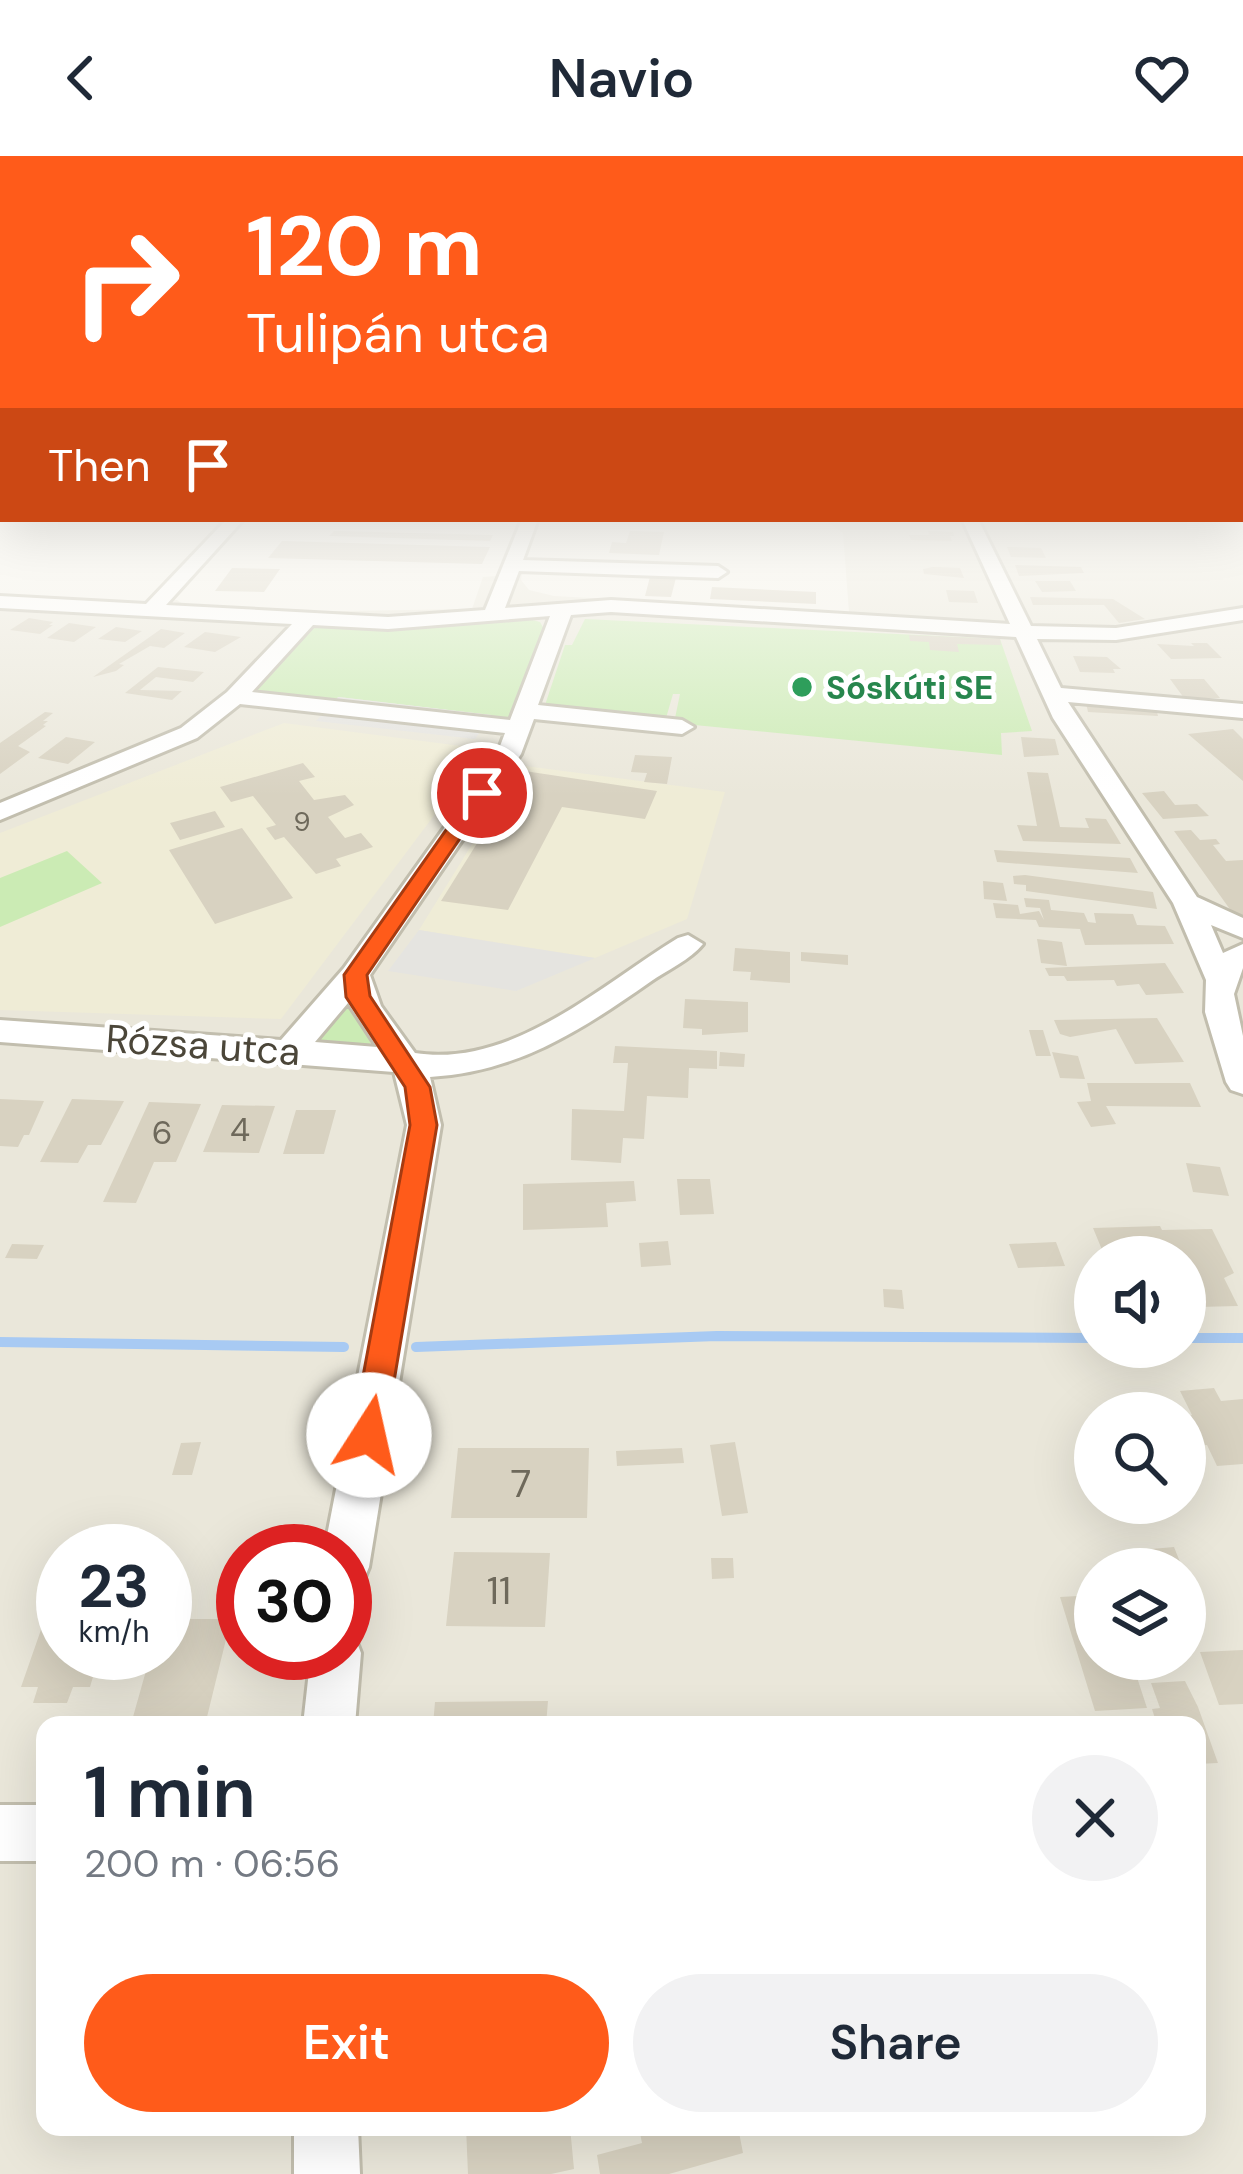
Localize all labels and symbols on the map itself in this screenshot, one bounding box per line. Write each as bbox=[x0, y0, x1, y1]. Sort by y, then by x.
place label: Sóskúti SE bbox=[826, 666, 993, 709]
marker: Sóskúti SE bbox=[789, 674, 815, 700]
pin bbox=[431, 742, 533, 844]
house number: 9 bbox=[294, 804, 310, 839]
street label: Rózsa utca bbox=[104, 1013, 302, 1077]
house number: 4 bbox=[230, 1108, 250, 1151]
house number: 6 bbox=[152, 1111, 172, 1154]
position arrow bbox=[306, 1372, 432, 1498]
house number: 7 bbox=[511, 1458, 531, 1509]
speed limit sign: 30 bbox=[216, 1524, 372, 1680]
house number: 11 bbox=[487, 1565, 511, 1616]

